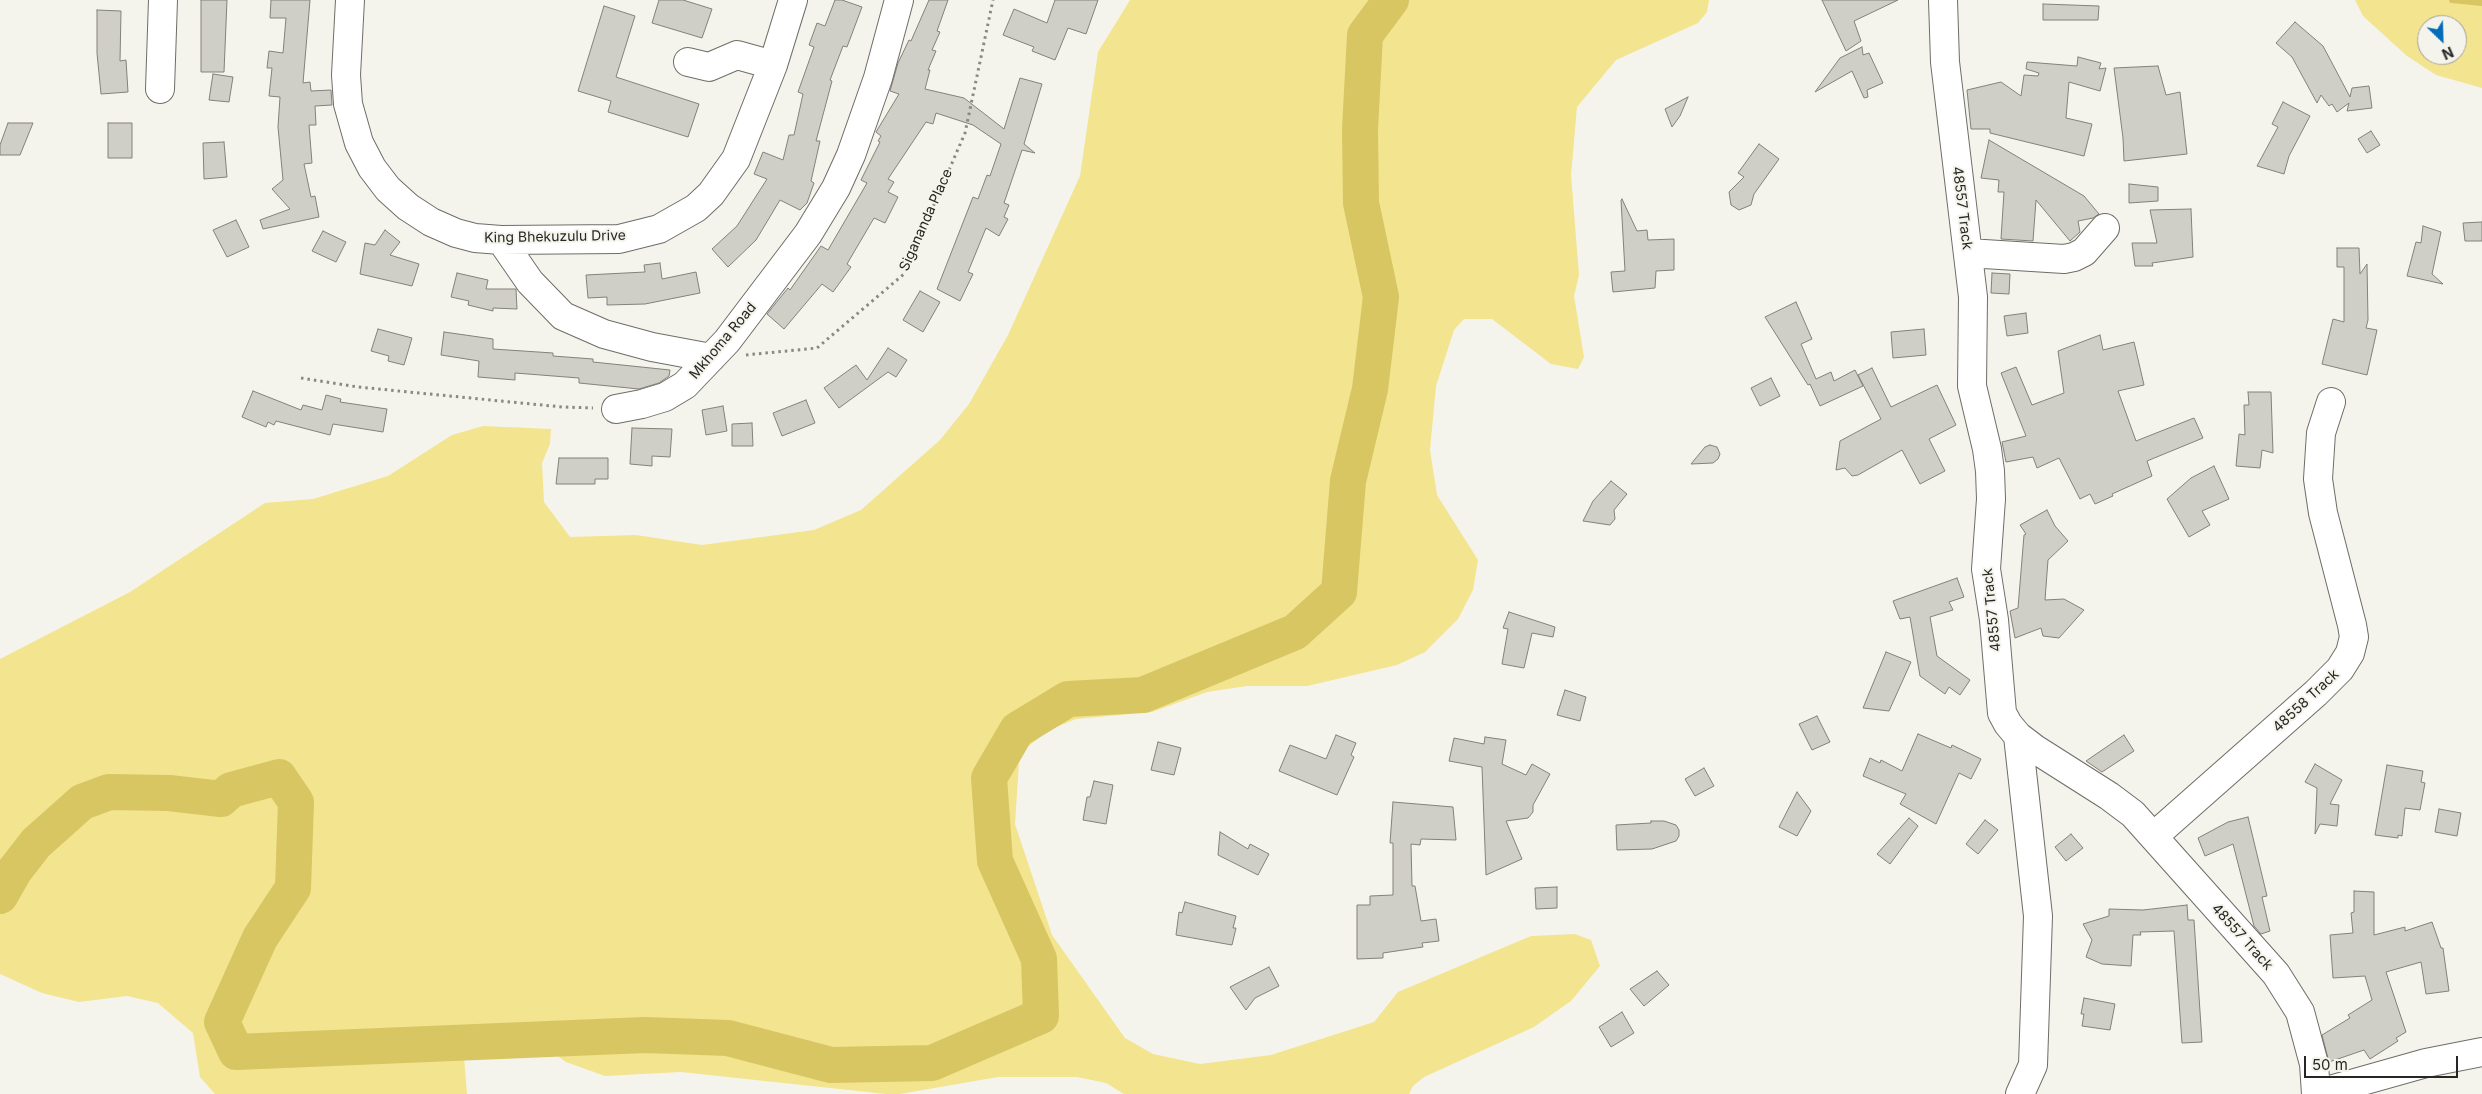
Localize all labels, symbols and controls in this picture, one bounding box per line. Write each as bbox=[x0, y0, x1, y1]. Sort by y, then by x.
north arrow bbox=[2417, 15, 2467, 65]
text: N bbox=[2440, 43, 2456, 63]
street label: 48557 Track bbox=[1949, 165, 1975, 251]
street label: Sigananda Place bbox=[896, 166, 956, 274]
street label: King Bhekuzulu Drive bbox=[484, 227, 626, 247]
street label: Mkhoma Road bbox=[686, 299, 760, 383]
street label: 48557 Track bbox=[1979, 568, 2005, 652]
street label: 48558 Track bbox=[2269, 666, 2343, 736]
street label: 48557 Track bbox=[2208, 900, 2276, 974]
scale bar bbox=[2307, 1046, 2461, 1078]
text: 50 m bbox=[2312, 1055, 2348, 1074]

